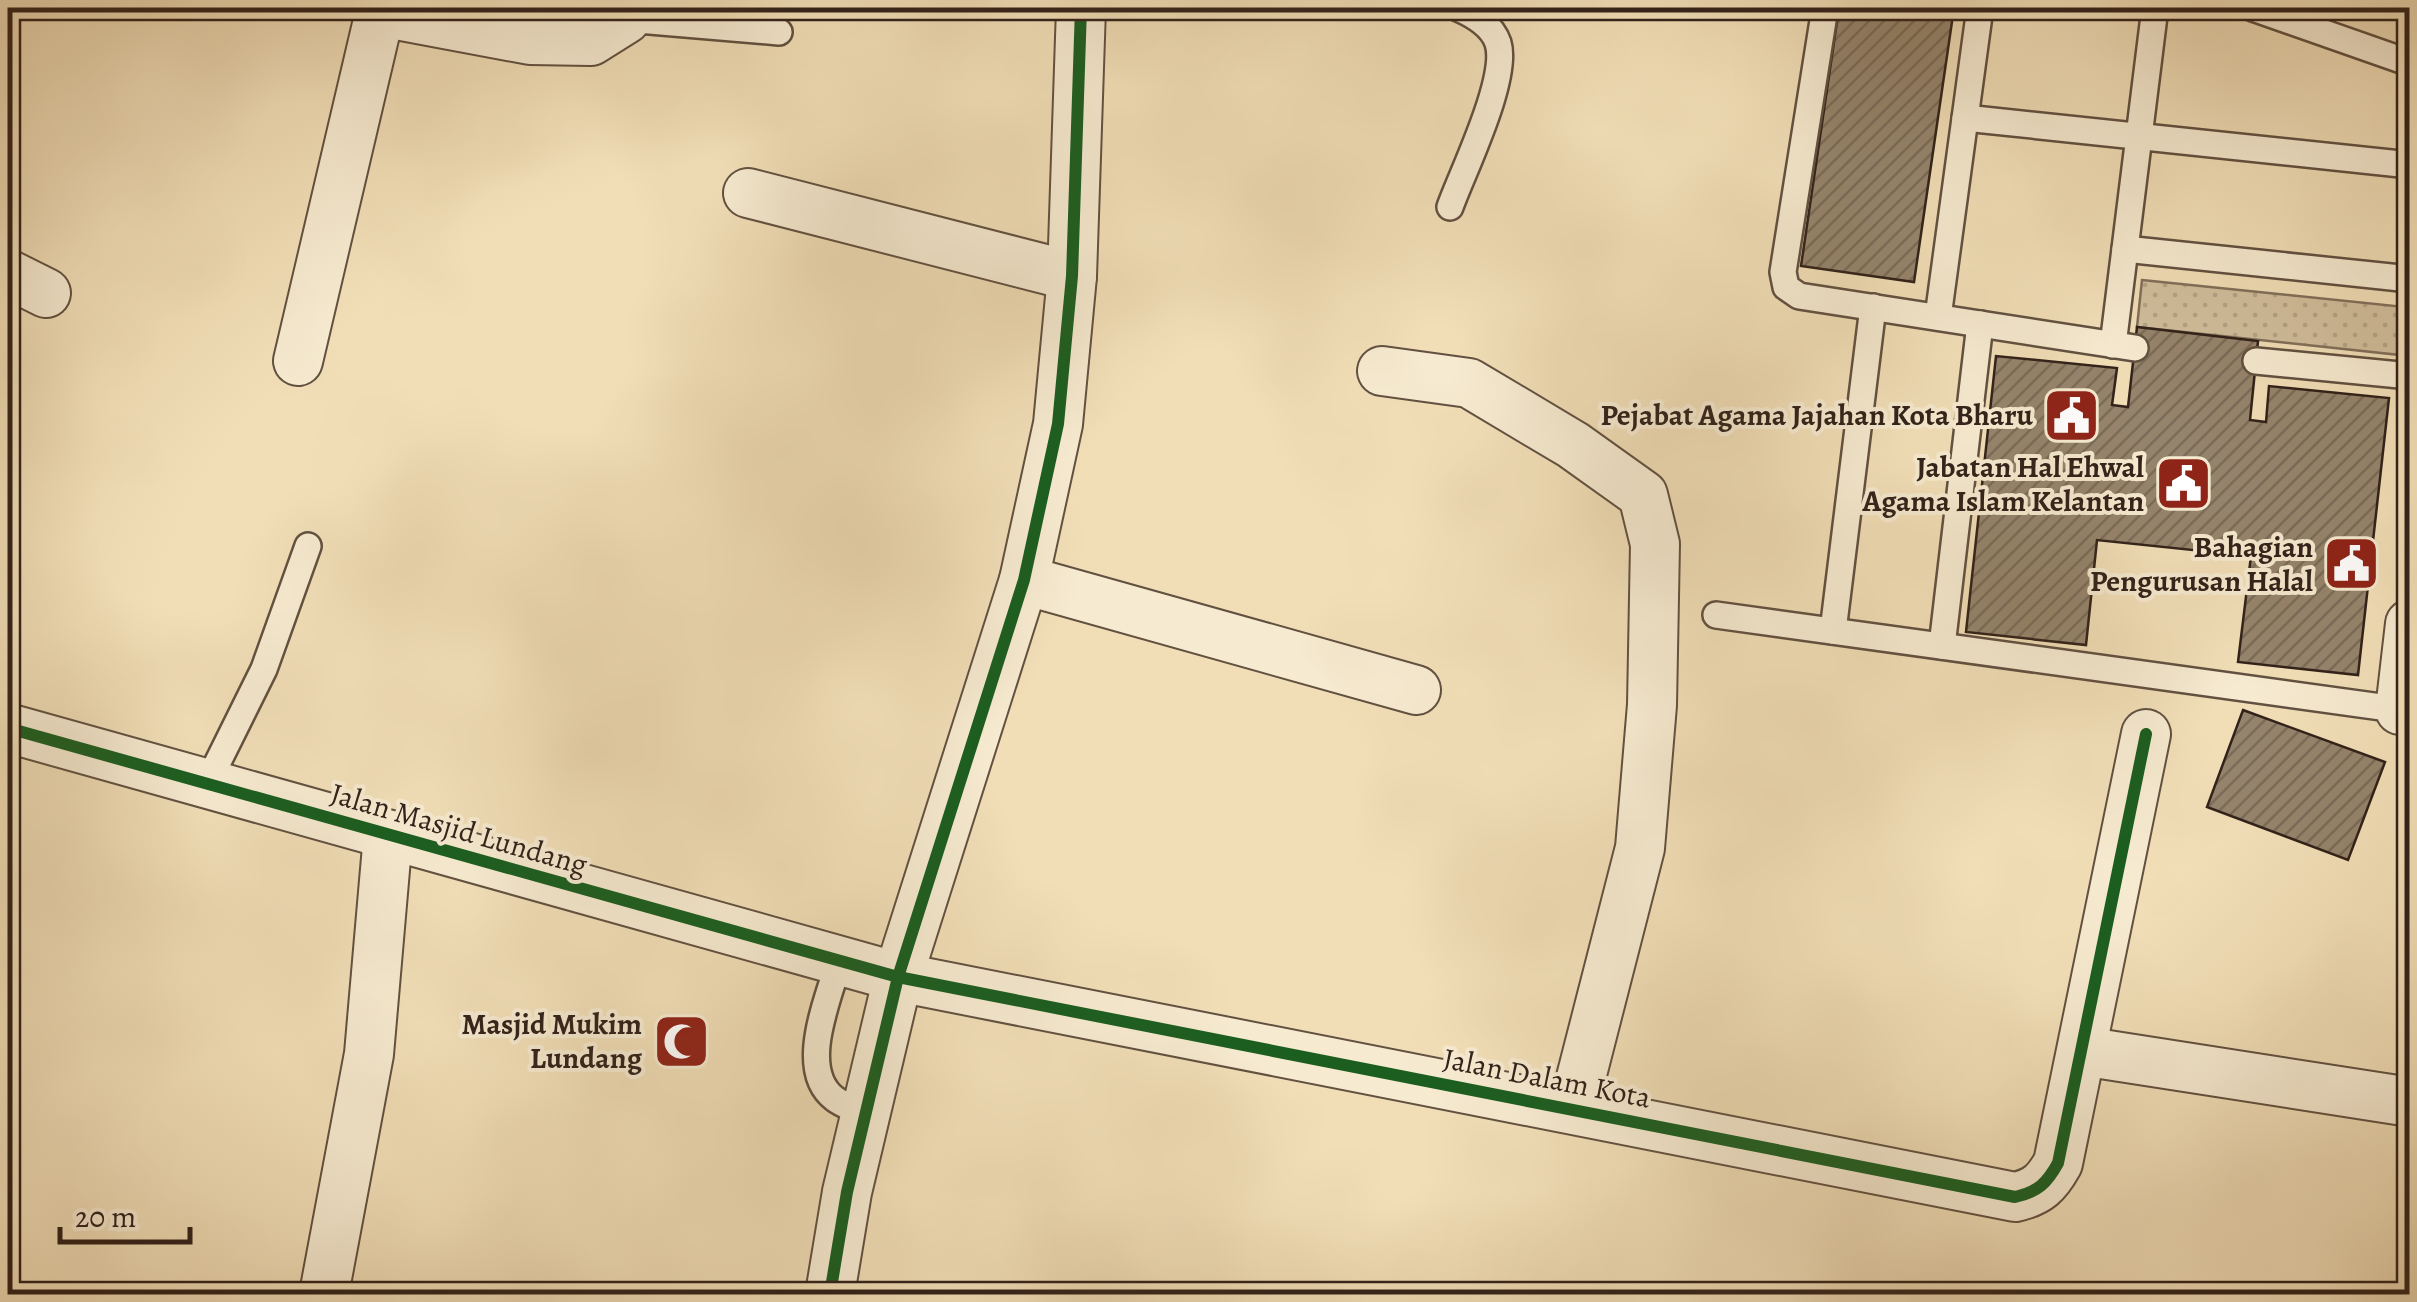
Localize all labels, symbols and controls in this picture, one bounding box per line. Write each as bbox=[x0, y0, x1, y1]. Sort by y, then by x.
public building icon: Pejabat Agama Jajahan Kota Bharu bbox=[2042, 385, 2102, 445]
place label: Pejabat Agama Jajahan Kota Bharu bbox=[1601, 395, 2034, 435]
place label: Jabatan Hal Ehwal Agama Islam Kelantan bbox=[1861, 447, 2144, 521]
public building icon: Jabatan Hal Ehwal Agama Islam Kelantan bbox=[2153, 454, 2213, 514]
place label: Bahagian Pengurusan Halal bbox=[2090, 527, 2313, 601]
public building icon: Bahagian Pengurusan Halal bbox=[2322, 534, 2382, 594]
street label: Jalan Masjid Lundang bbox=[326, 773, 592, 885]
place label: Masjid Mukim Lundang bbox=[462, 1004, 643, 1078]
mosque icon: Masjid Mukim Lundang bbox=[651, 1011, 711, 1071]
street label: Jalan Dalam Kota bbox=[1440, 1038, 1654, 1118]
scale bar bbox=[60, 1182, 190, 1244]
text: 20 m bbox=[75, 1197, 136, 1237]

